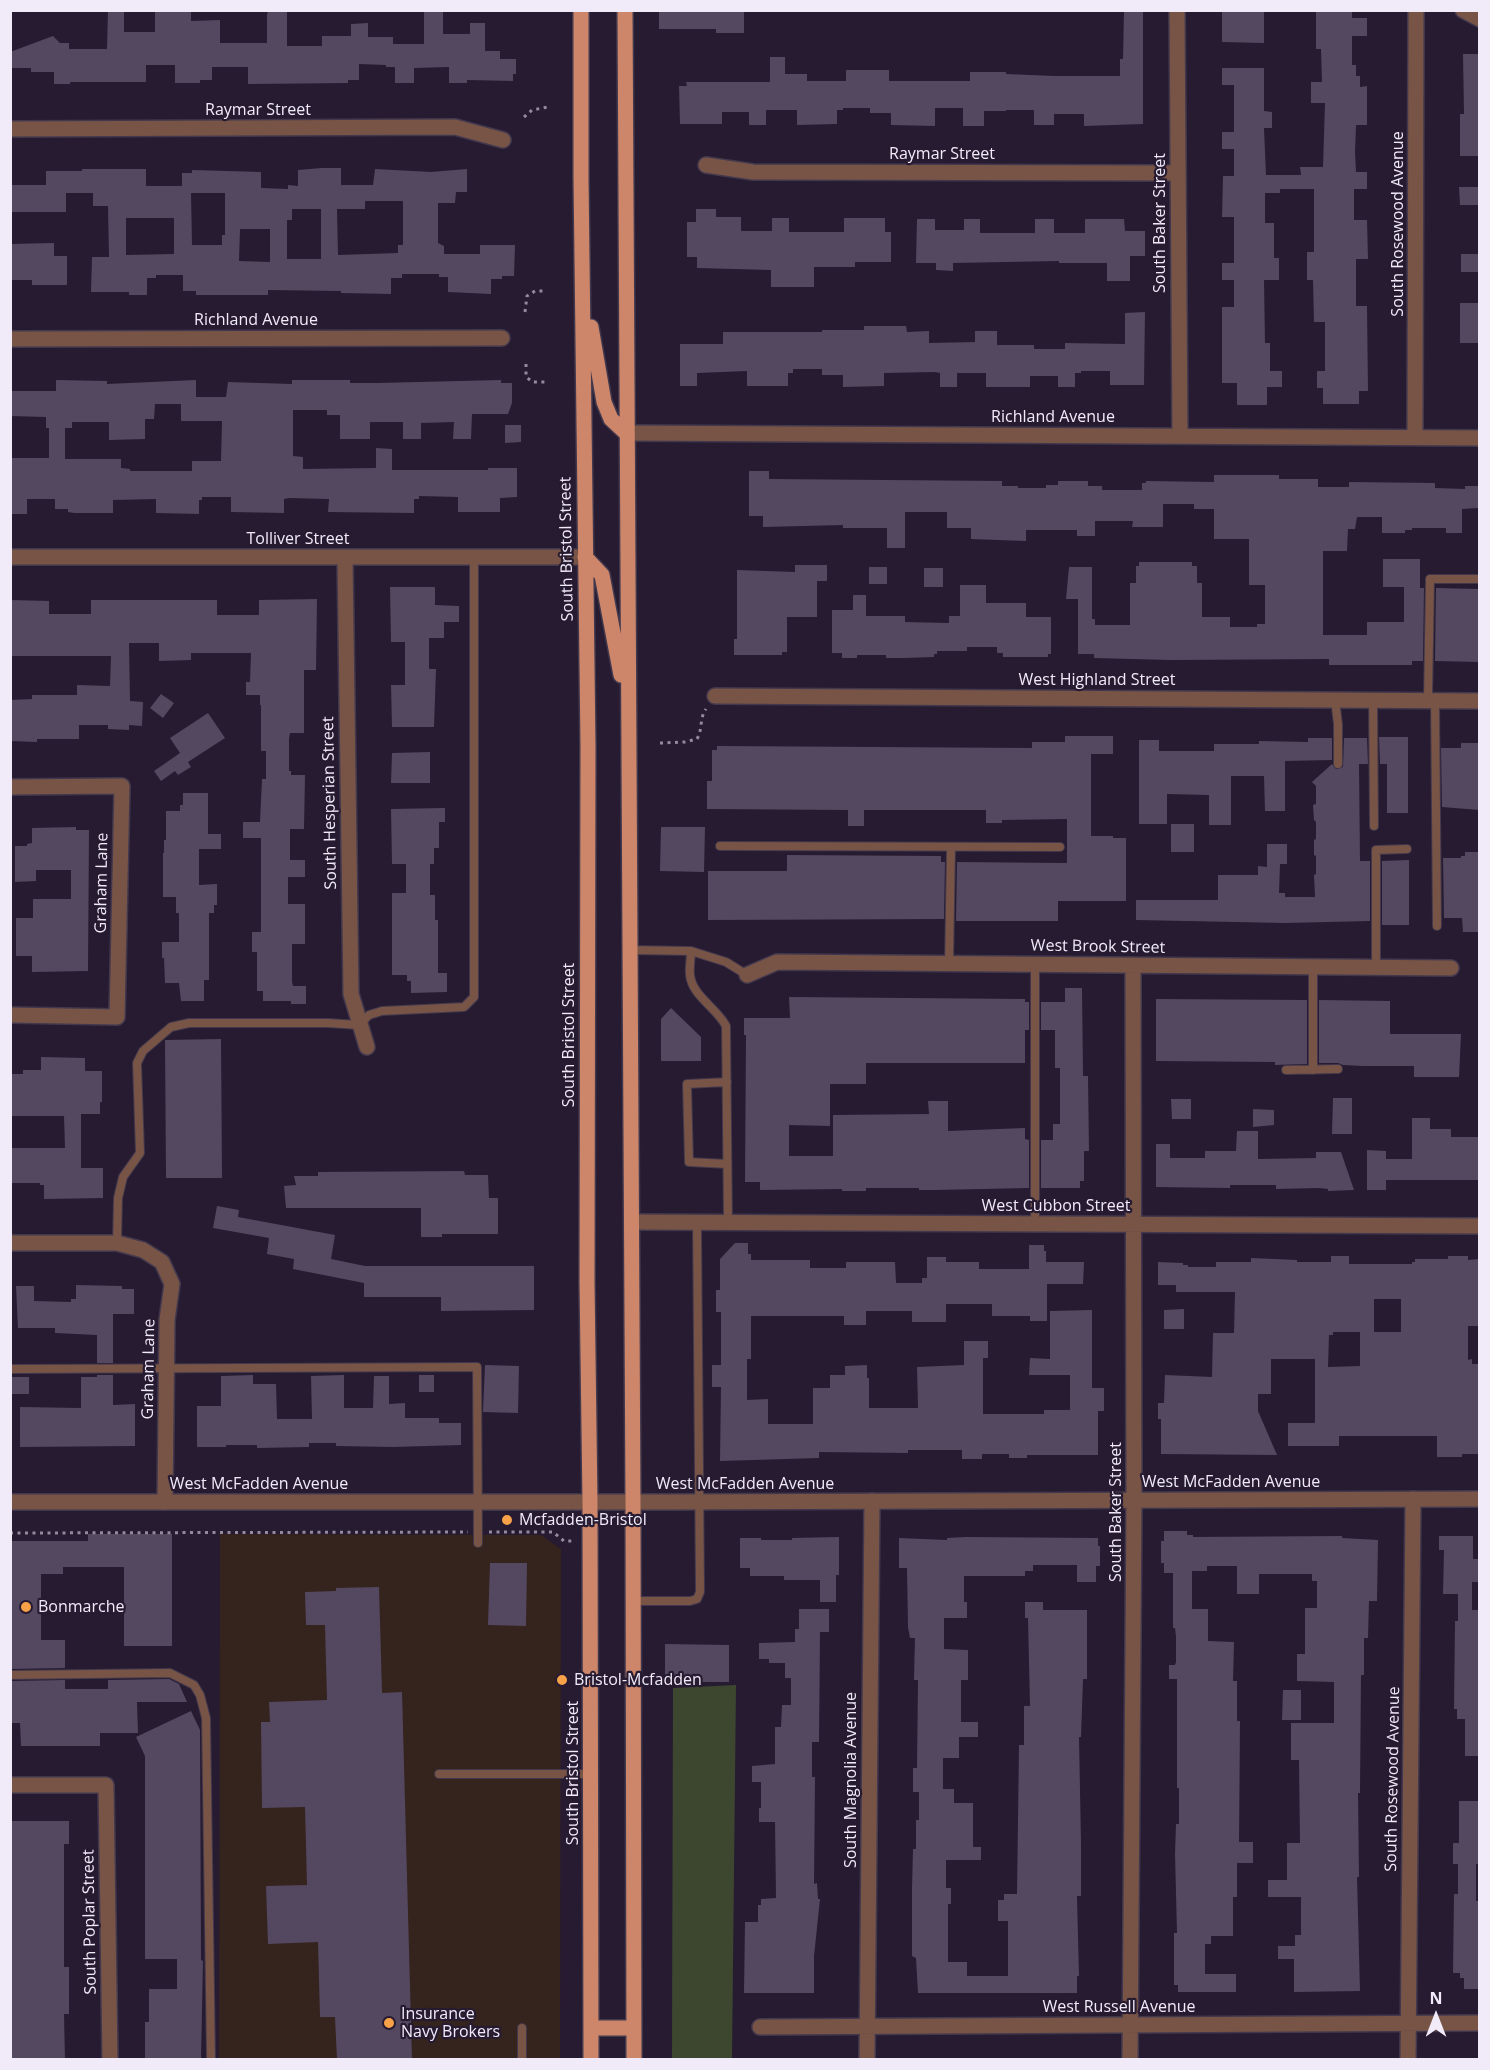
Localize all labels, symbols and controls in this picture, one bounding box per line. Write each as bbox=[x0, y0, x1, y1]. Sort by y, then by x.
street label: Raymar Street bbox=[205, 100, 311, 120]
street label: South Rosewood Avenue bbox=[1388, 131, 1408, 317]
street label: Raymar Street bbox=[889, 144, 995, 164]
street label: South Baker Street bbox=[1150, 153, 1170, 293]
street label: Richland Avenue bbox=[194, 310, 318, 330]
street label: Richland Avenue bbox=[991, 407, 1115, 427]
street label: South Bristol Street bbox=[556, 477, 578, 621]
street label: Tolliver Street bbox=[247, 529, 349, 549]
street label: West Highland Street bbox=[1019, 670, 1175, 690]
street label: South Hesperian Street bbox=[319, 716, 341, 890]
street label: Graham Lane bbox=[92, 832, 112, 934]
street label: West Brook Street bbox=[1031, 936, 1165, 958]
street label: South Bristol Street bbox=[559, 963, 579, 1107]
street label: West Cubbon Street bbox=[982, 1196, 1130, 1216]
street label: Graham Lane bbox=[139, 1318, 159, 1420]
street label: South Baker Street bbox=[1106, 1442, 1126, 1582]
street label: West McFadden Avenue bbox=[1142, 1472, 1320, 1492]
street label: West McFadden Avenue bbox=[170, 1474, 348, 1494]
street label: West McFadden Avenue bbox=[656, 1474, 834, 1494]
place label: Mcfadden-Bristol bbox=[519, 1510, 647, 1530]
marker: Mcfadden-Bristol bbox=[500, 1513, 514, 1527]
place label: Bonmarche bbox=[38, 1597, 124, 1617]
marker: Bonmarche bbox=[19, 1600, 33, 1614]
place label: Bristol-Mcfadden bbox=[574, 1670, 702, 1690]
marker: Bristol-Mcfadden bbox=[555, 1673, 569, 1687]
street label: South Rosewood Avenue bbox=[1382, 1686, 1404, 1872]
street label: South Magnolia Avenue bbox=[841, 1692, 861, 1868]
street label: South Bristol Street bbox=[563, 1701, 583, 1845]
street label: South Poplar Street bbox=[79, 1849, 101, 1995]
north arrow bbox=[1406, 1986, 1466, 2046]
text: N bbox=[1429, 1987, 1443, 2009]
street label: West Russell Avenue bbox=[1042, 1997, 1196, 2017]
place label: Insurance Navy Brokers bbox=[401, 2004, 500, 2042]
marker: Insurance Navy Brokers bbox=[382, 2016, 396, 2030]

